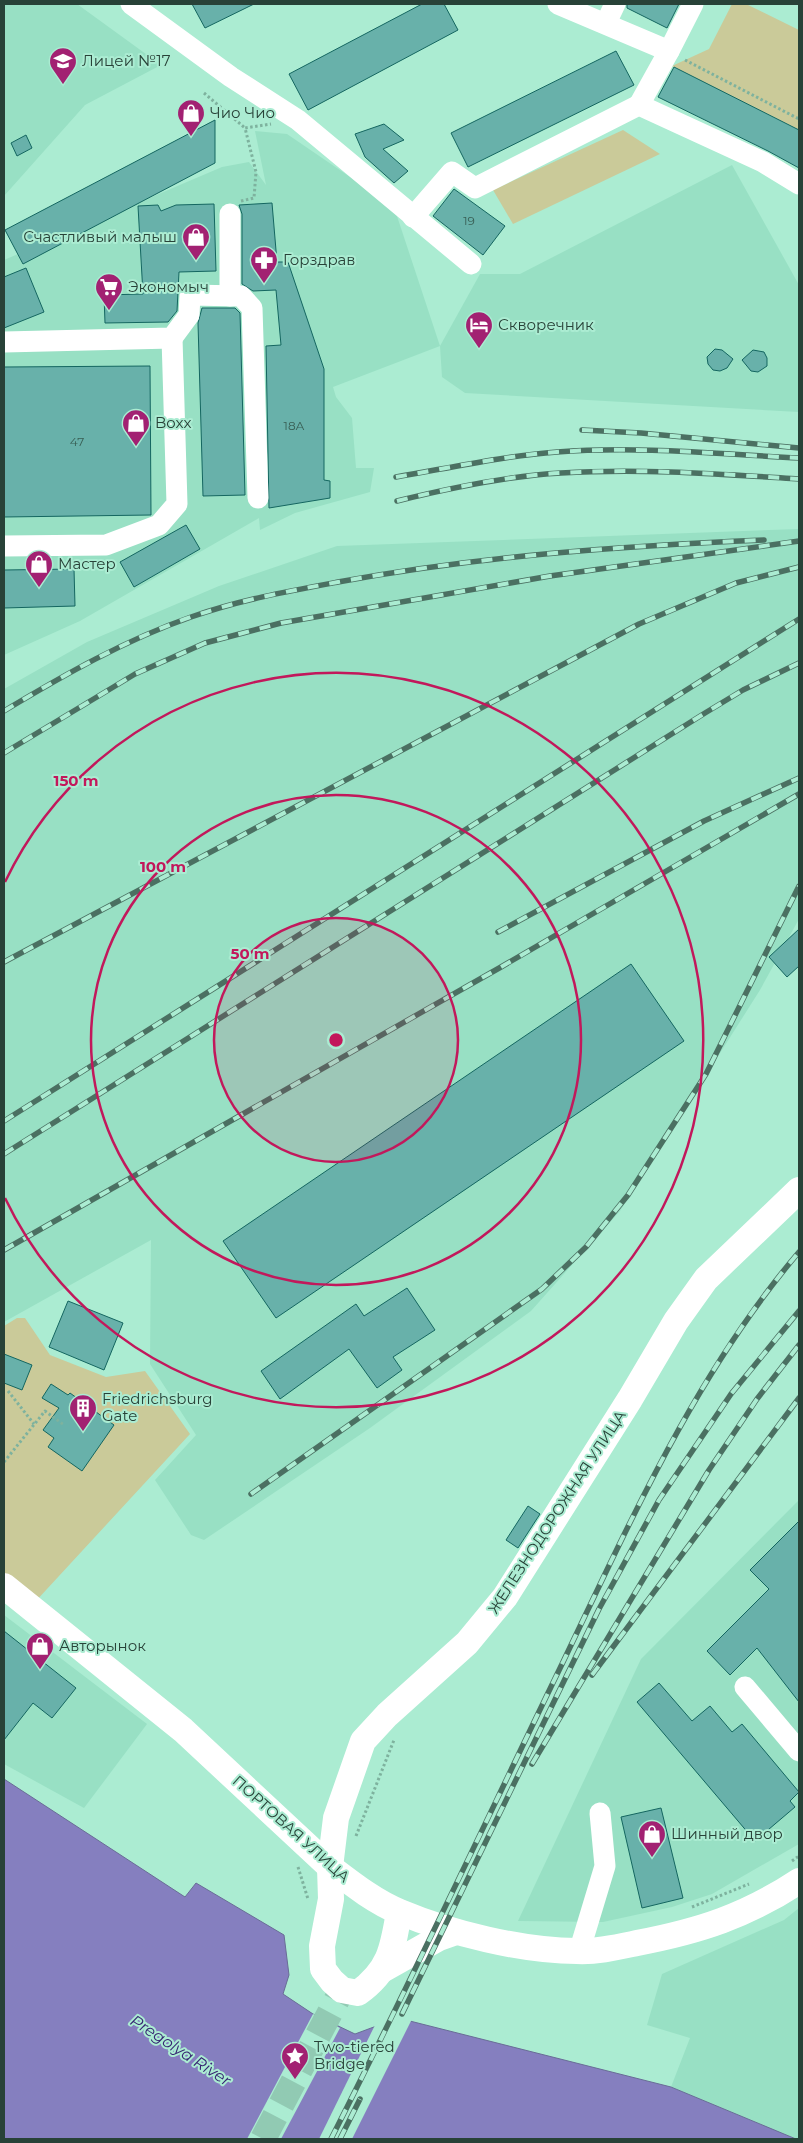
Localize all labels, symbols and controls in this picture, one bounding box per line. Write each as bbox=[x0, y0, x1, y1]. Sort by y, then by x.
school or university icon: Лицей №17 bbox=[48, 46, 78, 85]
place label: Лицей №17 bbox=[82, 51, 171, 70]
shop icon: Чио Чио bbox=[176, 98, 206, 137]
place label: Чио Чио bbox=[210, 103, 275, 122]
house number: 19 bbox=[463, 213, 475, 228]
shop icon: Счастливый малыш bbox=[181, 222, 211, 261]
place label: Счастливый малыш bbox=[23, 227, 177, 246]
pharmacy icon: Горздрав bbox=[249, 245, 279, 284]
place label: Горздрав bbox=[283, 250, 356, 269]
supermarket icon: Экономыч bbox=[94, 272, 124, 311]
place label: Экономыч bbox=[128, 277, 209, 296]
hotel icon: Скворечник bbox=[464, 310, 494, 349]
place label: Скворечник bbox=[498, 315, 594, 334]
shop icon: Boxx bbox=[121, 408, 151, 447]
place label: Boxx bbox=[155, 413, 191, 432]
house number: 18А bbox=[284, 418, 304, 433]
house number: 47 bbox=[70, 434, 84, 449]
shop icon: Мастер bbox=[24, 549, 54, 588]
place label: Мастер bbox=[58, 554, 116, 573]
text: 150 m bbox=[54, 771, 98, 790]
text: 100 m bbox=[140, 857, 186, 876]
text: 50 m bbox=[230, 944, 270, 963]
centre of rings bbox=[327, 1031, 345, 1049]
place label: Friedrichsburg Gate bbox=[102, 1389, 213, 1425]
building icon: Friedrichsburg Gate bbox=[68, 1393, 98, 1432]
street label: ЖЕЛЕЗНОДОРОЖНАЯ УЛИЦА bbox=[484, 1406, 630, 1617]
shop icon: Авторынок bbox=[25, 1631, 55, 1670]
place label: Авторынок bbox=[59, 1636, 146, 1655]
street label: ПОРТОВАЯ УЛИЦА bbox=[229, 1771, 354, 1886]
shop icon: Шинный двор bbox=[637, 1819, 667, 1858]
place label: Шинный двор bbox=[671, 1824, 783, 1843]
water label: Pregolya River bbox=[127, 2011, 235, 2090]
place label: Two-tiered Bridge bbox=[314, 2037, 395, 2073]
place icon: Two-tiered Bridge bbox=[280, 2041, 310, 2080]

